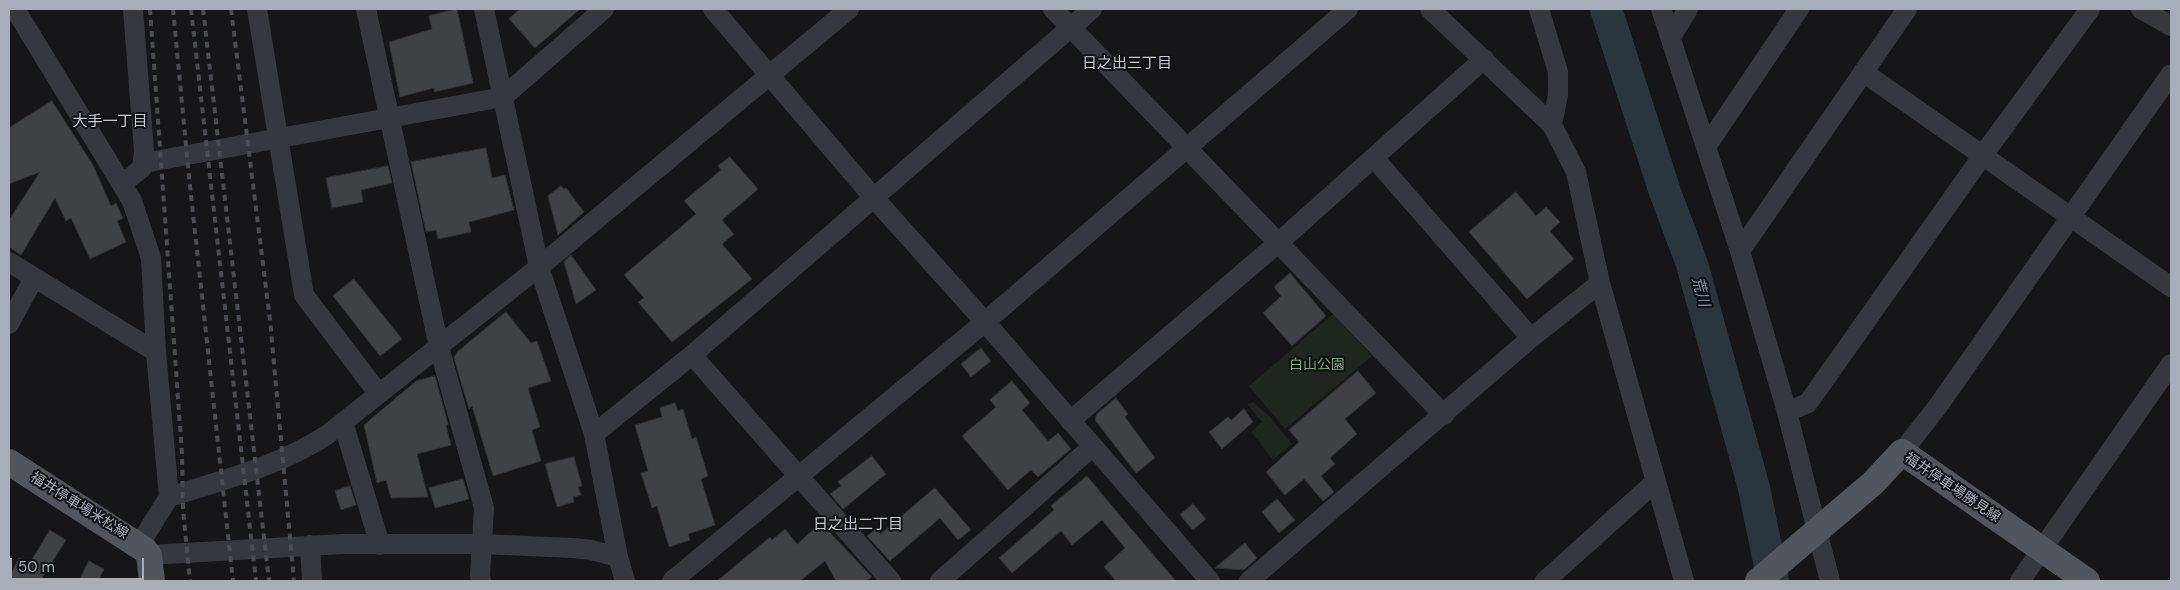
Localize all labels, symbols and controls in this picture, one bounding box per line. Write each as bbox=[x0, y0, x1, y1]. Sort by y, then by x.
district label: 日之出三丁目 bbox=[1082, 55, 1172, 73]
district label: 大手一丁目 bbox=[73, 113, 147, 131]
water label: 荒川 bbox=[1687, 275, 1713, 309]
park label: 白山公園 bbox=[1289, 357, 1345, 373]
street label: 福井停車場勝見線 bbox=[1901, 450, 2003, 526]
street label: 福井停車場米松線 bbox=[27, 469, 131, 543]
district label: 日之出二丁目 bbox=[813, 516, 903, 534]
scale bar bbox=[12, 548, 146, 580]
text: 50 m bbox=[18, 557, 55, 577]

